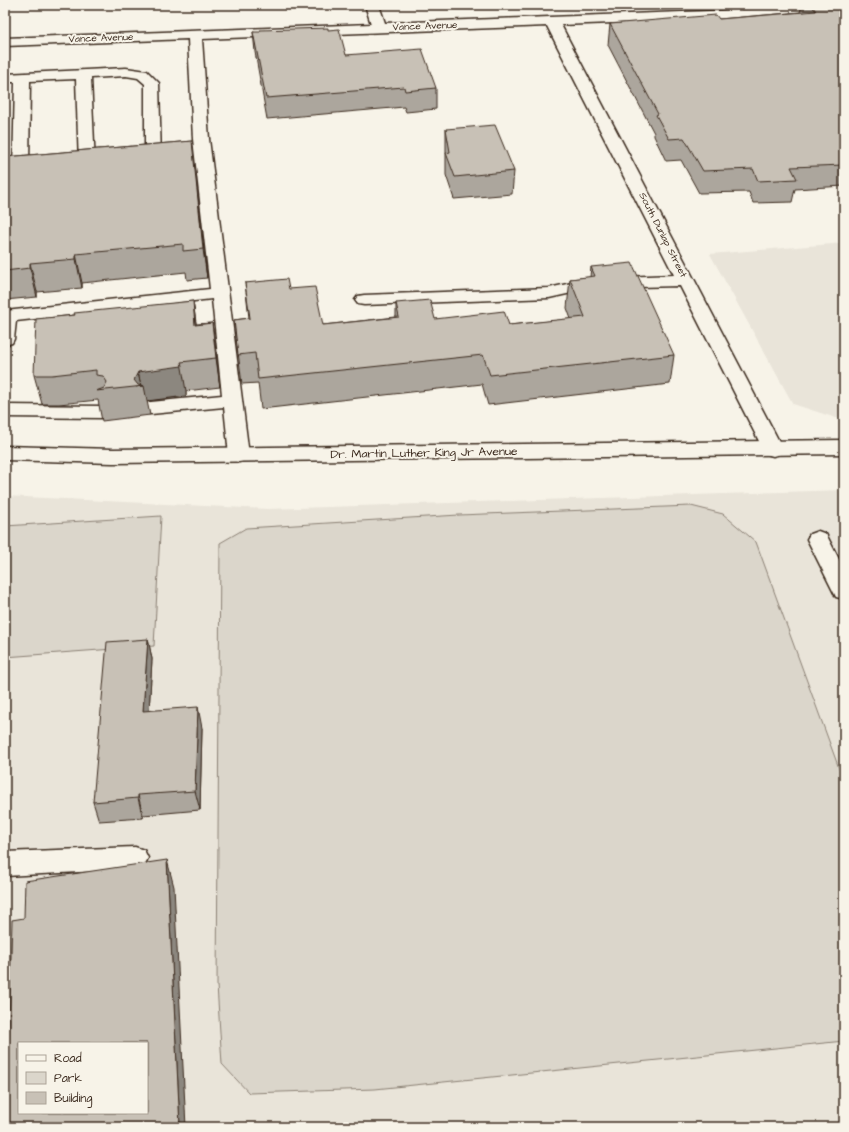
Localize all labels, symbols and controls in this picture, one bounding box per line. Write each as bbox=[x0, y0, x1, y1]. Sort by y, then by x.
street label: Vance Avenue bbox=[392, 18, 458, 34]
street label: Vance Avenue bbox=[68, 30, 134, 46]
street label: South Dunlap Street bbox=[635, 190, 691, 280]
street label: Dr. Martin Luther King Jr Avenue bbox=[330, 443, 518, 464]
legend bbox=[18, 1042, 148, 1114]
text: Road bbox=[54, 1050, 82, 1067]
text: Park bbox=[54, 1070, 82, 1087]
text: Building bbox=[54, 1090, 92, 1108]

